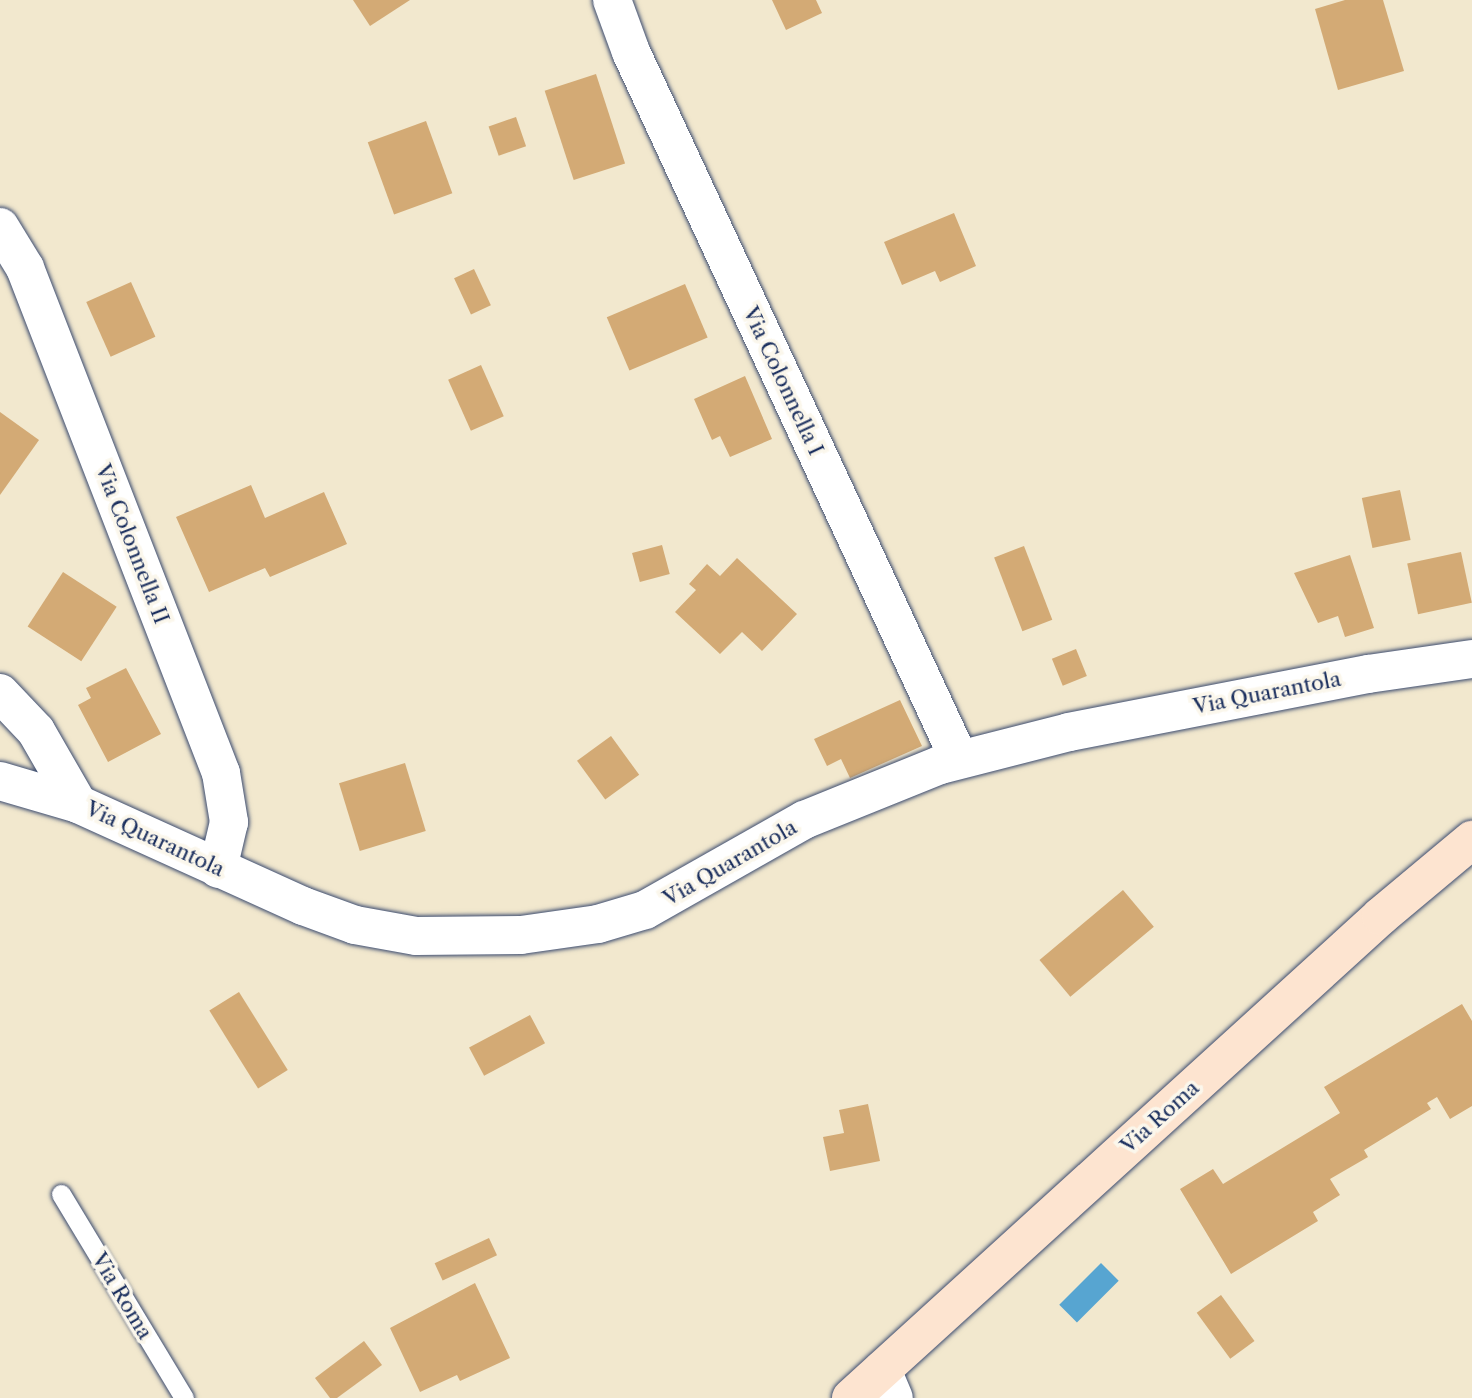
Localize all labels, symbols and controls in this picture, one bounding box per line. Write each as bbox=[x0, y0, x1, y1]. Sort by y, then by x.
street label: Via Colonnella I bbox=[737, 302, 829, 460]
street label: Via Colonnella II bbox=[90, 460, 174, 628]
street label: Via Quarantola bbox=[1191, 666, 1343, 720]
street label: Via Quarantola bbox=[82, 796, 228, 882]
street label: Via Quarantola bbox=[659, 815, 801, 911]
street label: Via Roma bbox=[1116, 1075, 1204, 1159]
street label: Via Roma bbox=[86, 1248, 158, 1344]

